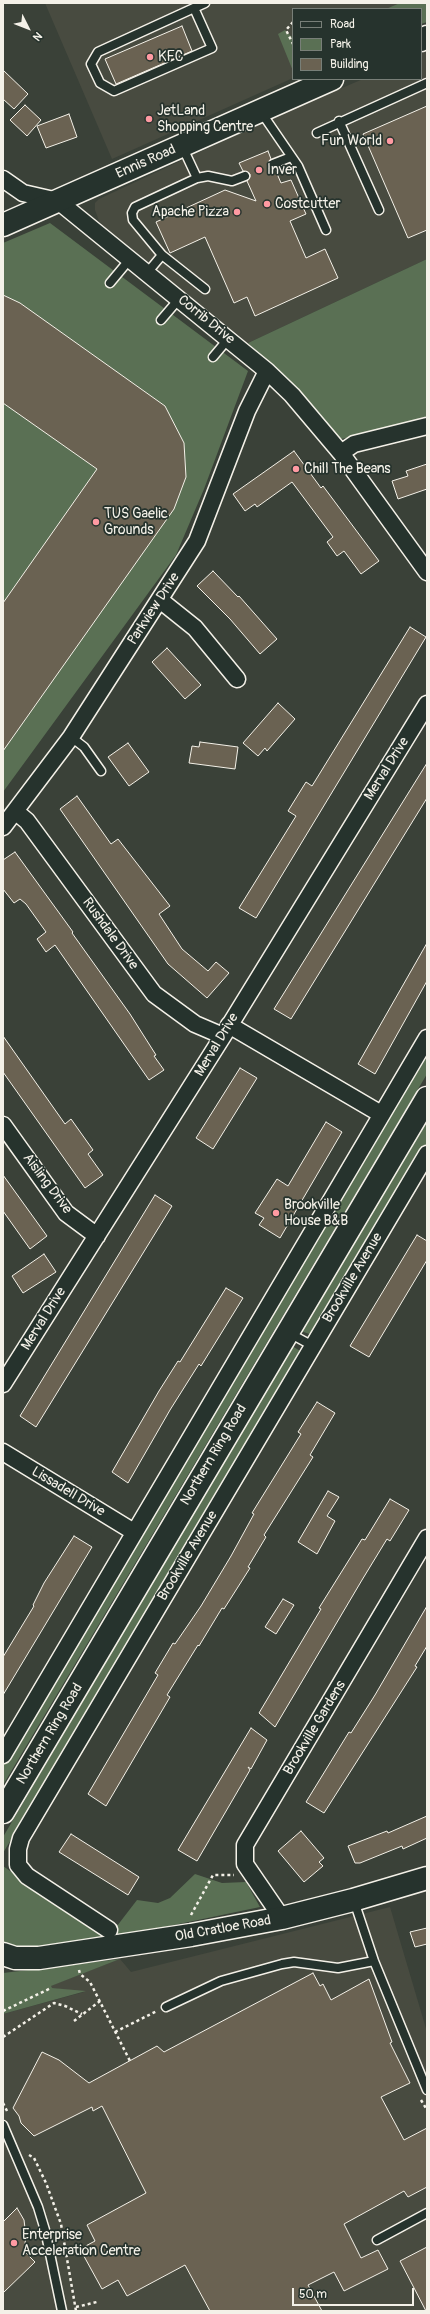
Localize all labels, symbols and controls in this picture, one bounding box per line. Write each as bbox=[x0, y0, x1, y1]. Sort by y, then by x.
north arrow bbox=[8, 8, 48, 48]
legend bbox=[292, 8, 422, 80]
text: Road bbox=[330, 17, 355, 32]
text: N bbox=[30, 29, 45, 43]
text: Park bbox=[330, 37, 351, 52]
place label: KFC bbox=[158, 49, 184, 65]
marker: KFC bbox=[145, 52, 155, 62]
text: Building bbox=[330, 57, 369, 72]
place label: JetLand Shopping Centre bbox=[157, 103, 253, 136]
marker: JetLand Shopping Centre bbox=[144, 114, 154, 124]
place label: Fun World bbox=[321, 133, 382, 149]
marker: Fun World bbox=[385, 136, 395, 146]
street label: Ennis Road bbox=[113, 141, 179, 183]
place label: Inver bbox=[267, 162, 297, 178]
marker: Inver bbox=[254, 165, 264, 175]
place label: Costcutter bbox=[275, 196, 340, 212]
marker: Costcutter bbox=[262, 199, 272, 209]
place label: Apache Pizza bbox=[152, 204, 229, 220]
marker: Apache Pizza bbox=[232, 207, 242, 217]
street label: Corrib Drive bbox=[174, 292, 238, 348]
place label: Chill The Beans bbox=[304, 461, 391, 477]
marker: Chill The Beans bbox=[291, 464, 301, 474]
place label: TUS Gaelic Grounds bbox=[104, 506, 168, 538]
marker: TUS Gaelic Grounds bbox=[91, 517, 101, 527]
street label: Parkview Drive bbox=[124, 570, 184, 648]
street label: Merval Drive bbox=[361, 734, 413, 804]
street label: Rushdale Drive bbox=[78, 895, 142, 973]
street label: Merval Drive bbox=[192, 1010, 242, 1080]
street label: Aisling Drive bbox=[19, 1150, 75, 1218]
place label: Brookville House B&B bbox=[284, 1197, 348, 1230]
marker: Brookville House B&B bbox=[271, 1208, 281, 1218]
street label: Brookville Avenue bbox=[320, 1230, 386, 1326]
street label: Merval Drive bbox=[18, 1284, 70, 1354]
street label: Northern Ring Road bbox=[177, 1402, 251, 1508]
street label: Lissadell Drive bbox=[28, 1463, 108, 1521]
street label: Brookville Avenue bbox=[155, 1508, 221, 1604]
street label: Brookville Gardens bbox=[280, 1678, 350, 1778]
street label: Northern Ring Road bbox=[13, 1681, 87, 1787]
street label: Old Cratloe Road bbox=[174, 1912, 272, 1946]
place label: Enterprise Acceleration Centre bbox=[22, 2227, 140, 2260]
marker: Enterprise Acceleration Centre bbox=[9, 2238, 19, 2248]
scale bar bbox=[294, 2280, 416, 2306]
text: 50 m bbox=[299, 2287, 327, 2302]

